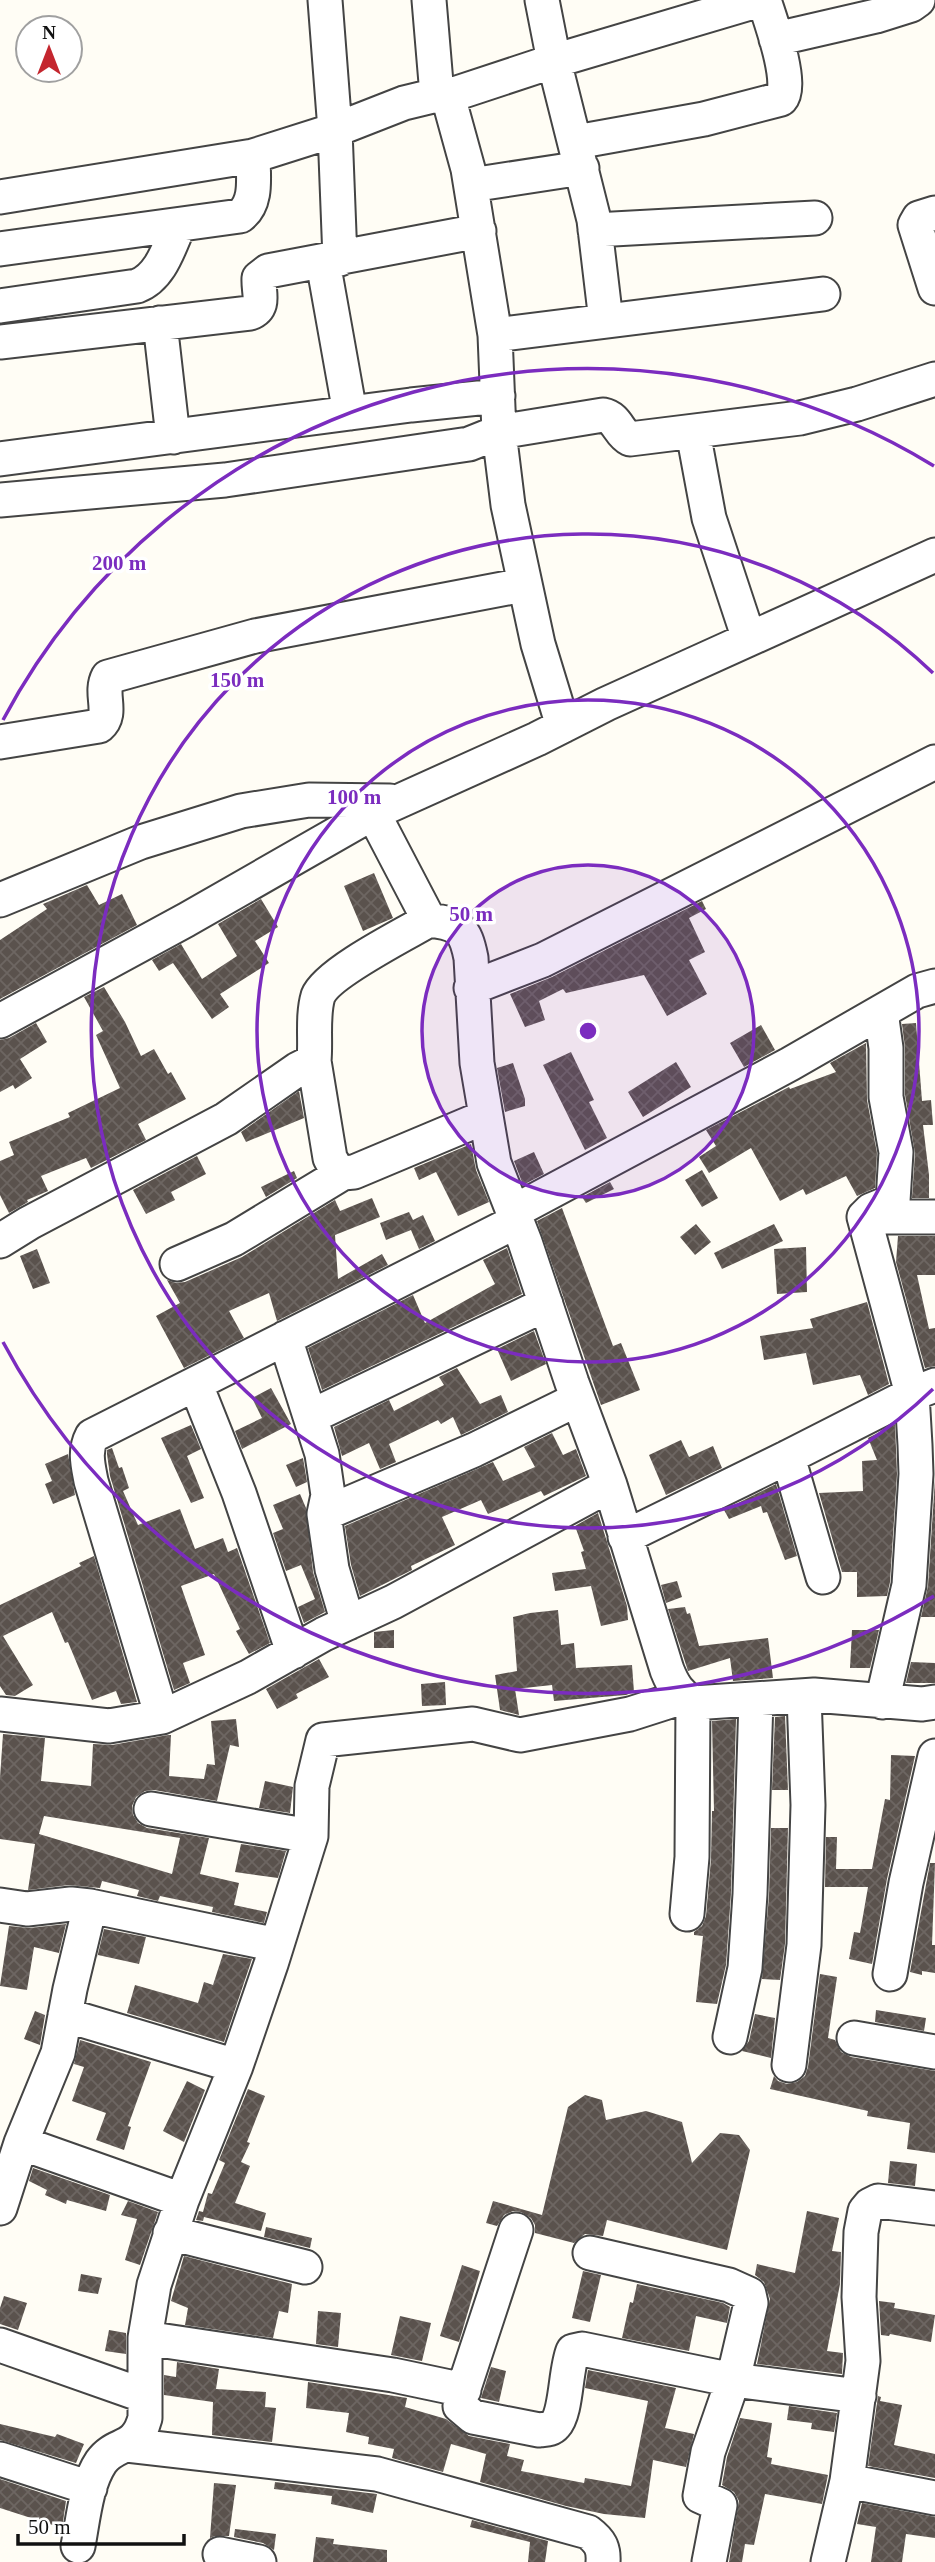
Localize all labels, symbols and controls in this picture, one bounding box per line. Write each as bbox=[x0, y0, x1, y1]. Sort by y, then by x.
north arrow bbox=[14, 14, 84, 84]
text: N bbox=[42, 22, 56, 43]
text: 200 m bbox=[92, 551, 147, 575]
text: 150 m bbox=[210, 668, 265, 692]
text: 100 m bbox=[327, 785, 382, 809]
text: 50 m bbox=[449, 902, 493, 926]
centre of rings bbox=[576, 1019, 600, 1043]
scale bar bbox=[18, 2502, 184, 2546]
text: 50 m bbox=[28, 2515, 71, 2539]

